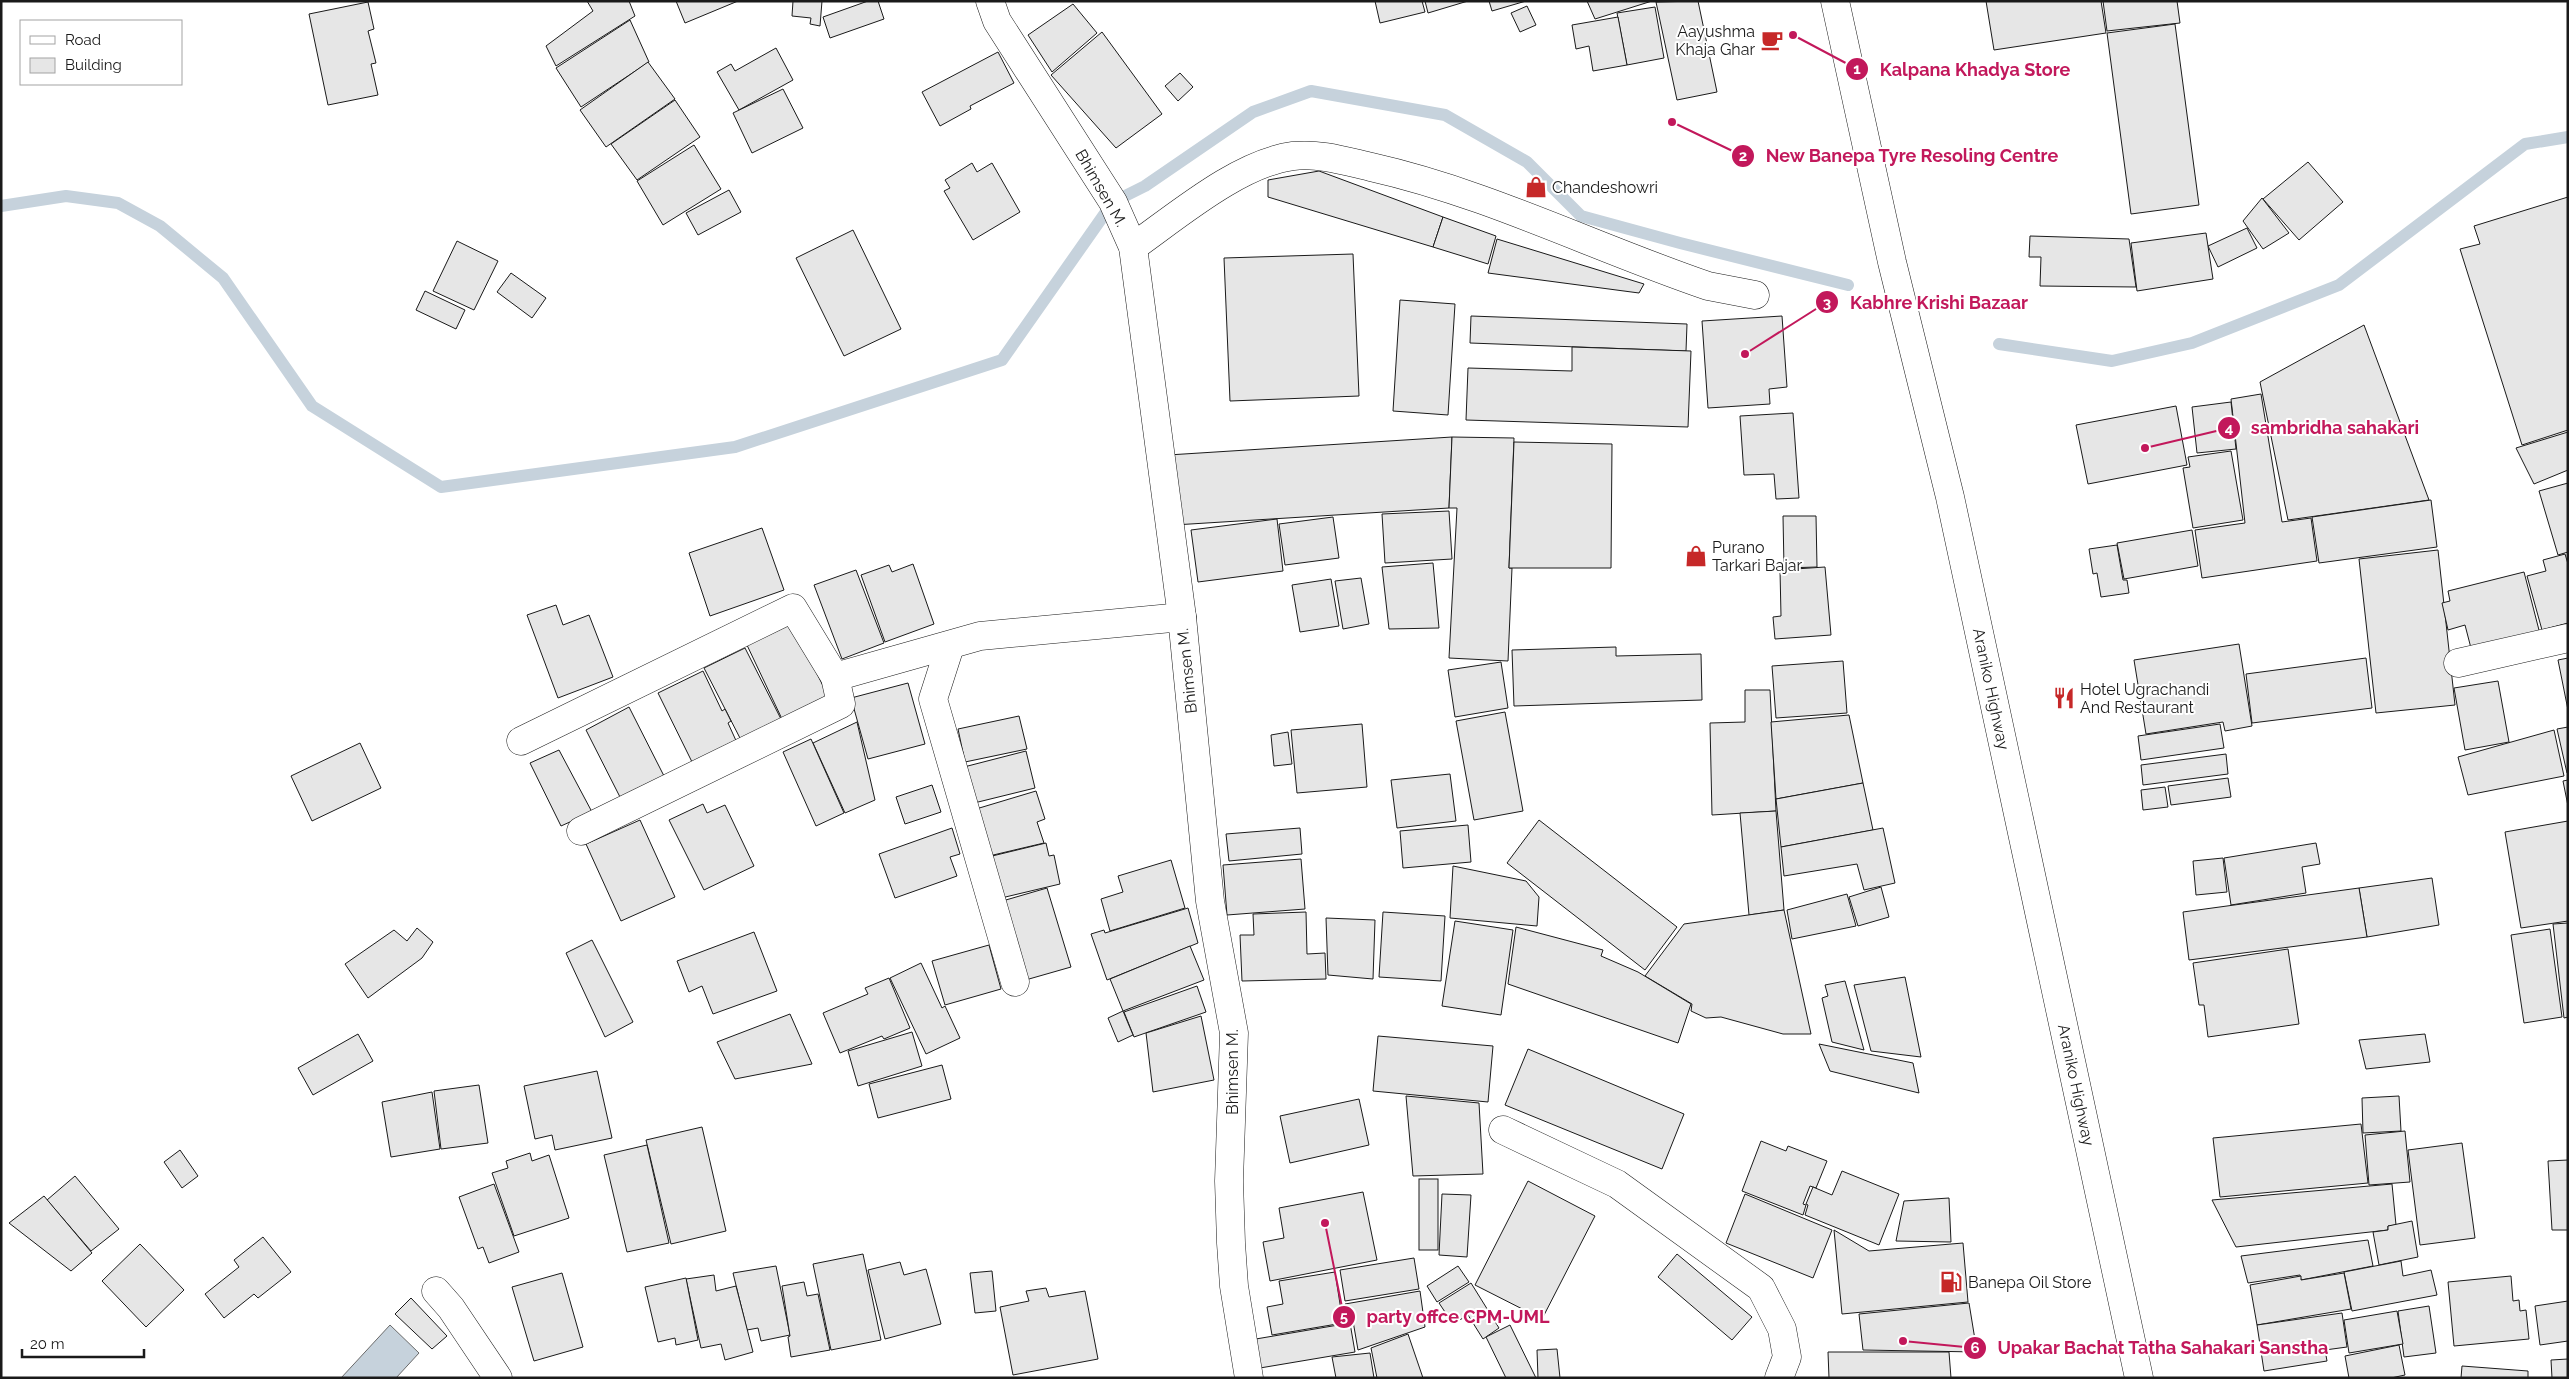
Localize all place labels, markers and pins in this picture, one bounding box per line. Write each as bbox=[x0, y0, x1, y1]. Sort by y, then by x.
place label: Aayushma Khaja Ghar bbox=[1675, 22, 1755, 59]
cafe icon: Aayushma Khaja Ghar bbox=[1759, 27, 1785, 53]
callout: Kalpana Khadya Store bbox=[1845, 53, 2080, 86]
callout: New Banepa Tyre Resoling Centre bbox=[1731, 139, 2069, 172]
shop icon: Chandeshowri bbox=[1523, 174, 1549, 200]
place label: Chandeshowri bbox=[1552, 178, 1658, 197]
callout: Kabhre Krishi Bazaar bbox=[1815, 286, 2038, 319]
callout: sambridha sahakari bbox=[2216, 411, 2430, 444]
place label: Purano Tarkari Bajar bbox=[1712, 538, 1802, 575]
shop icon: Purano Tarkari Bajar bbox=[1683, 543, 1709, 569]
place label: Hotel Ugrachandi And Restaurant bbox=[2080, 680, 2209, 717]
restaurant icon: Hotel Ugrachandi And Restaurant bbox=[2051, 685, 2077, 711]
fuel station icon: Banepa Oil Store bbox=[1938, 1269, 1964, 1295]
place label: Banepa Oil Store bbox=[1968, 1273, 2091, 1292]
callout: party offce CPM-UML bbox=[1332, 1301, 1560, 1334]
callout: Upakar Bachat Tatha Sahakari Sanstha bbox=[1962, 1331, 2339, 1364]

